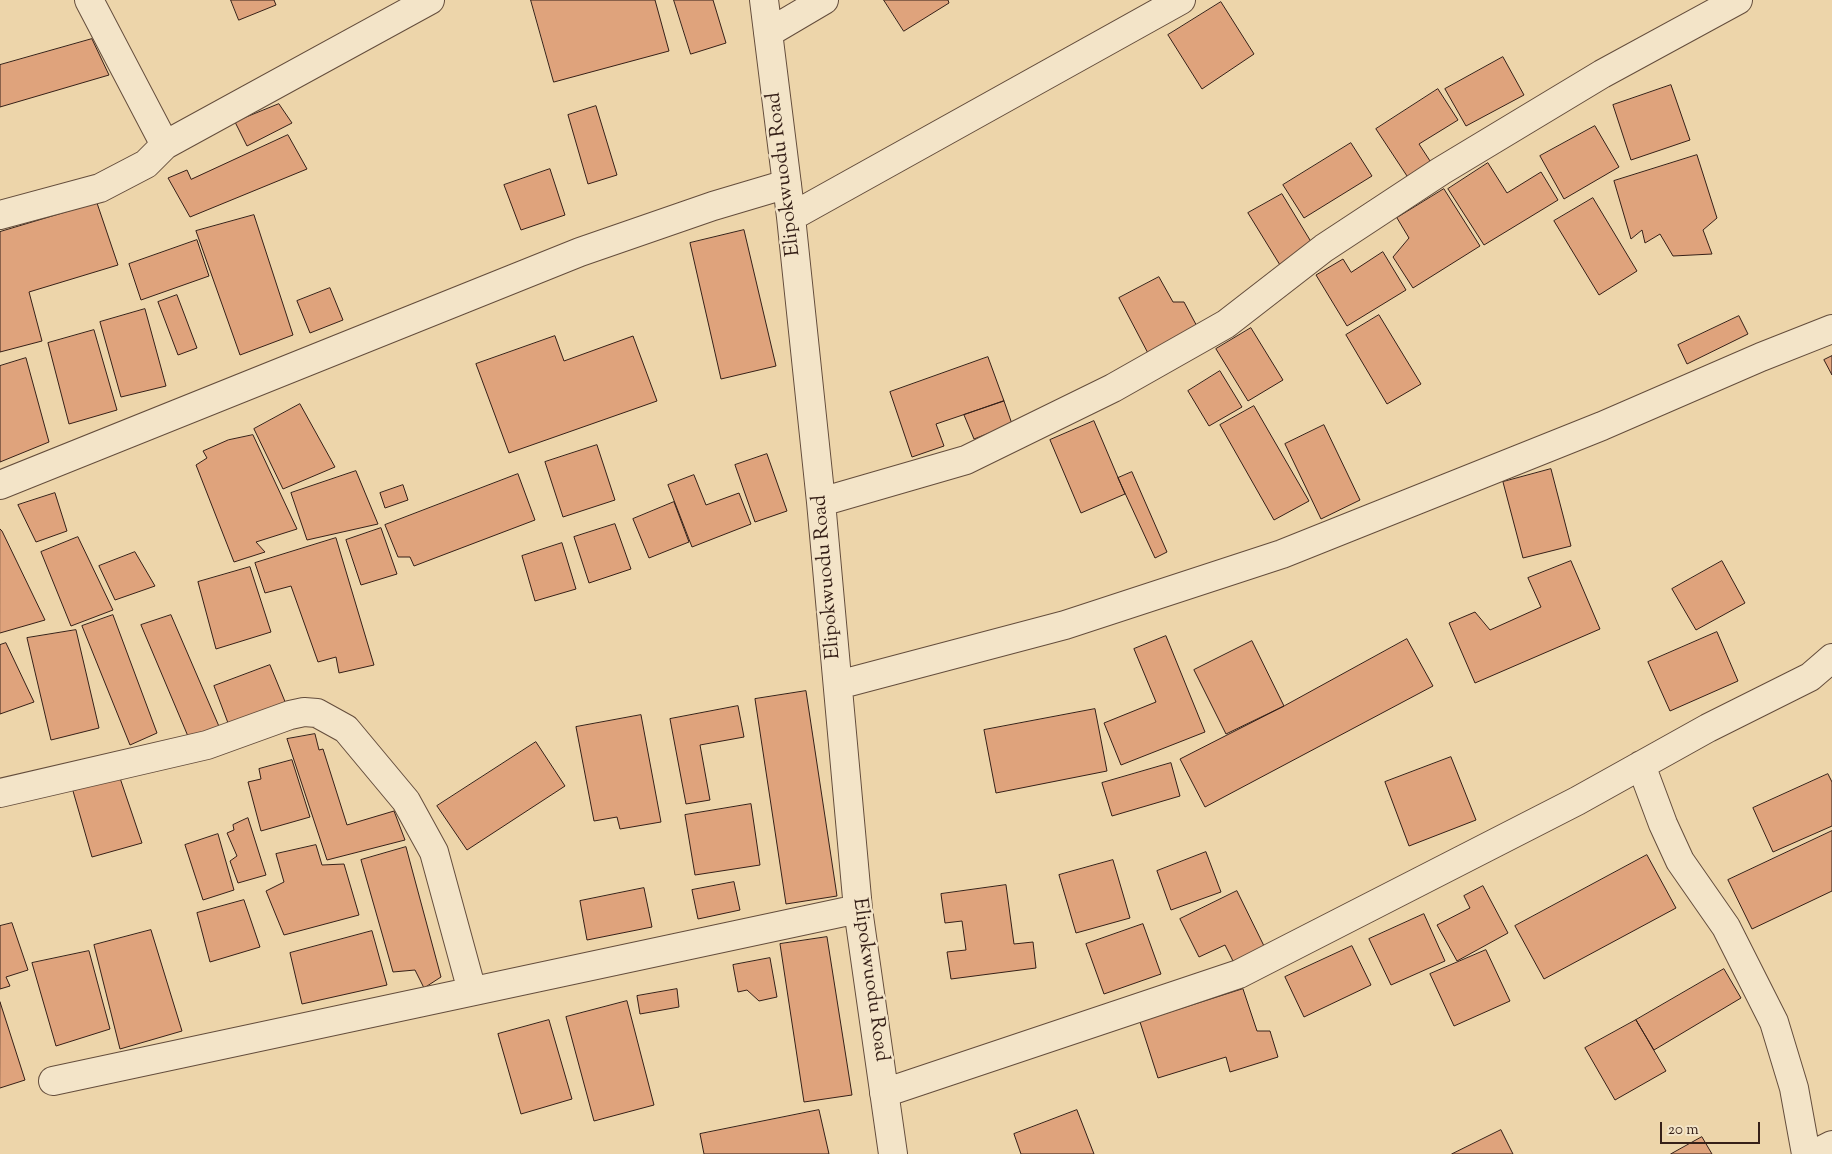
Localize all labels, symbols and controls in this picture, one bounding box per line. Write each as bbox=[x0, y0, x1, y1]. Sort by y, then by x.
street label: Elipokwuodu Road bbox=[763, 91, 807, 257]
street label: Elipokwuodu Road bbox=[809, 494, 847, 660]
street label: Elipokwuodu Road bbox=[846, 897, 892, 1063]
scale bar bbox=[1662, 1112, 1762, 1144]
text: 20 m bbox=[1668, 1120, 1699, 1141]

